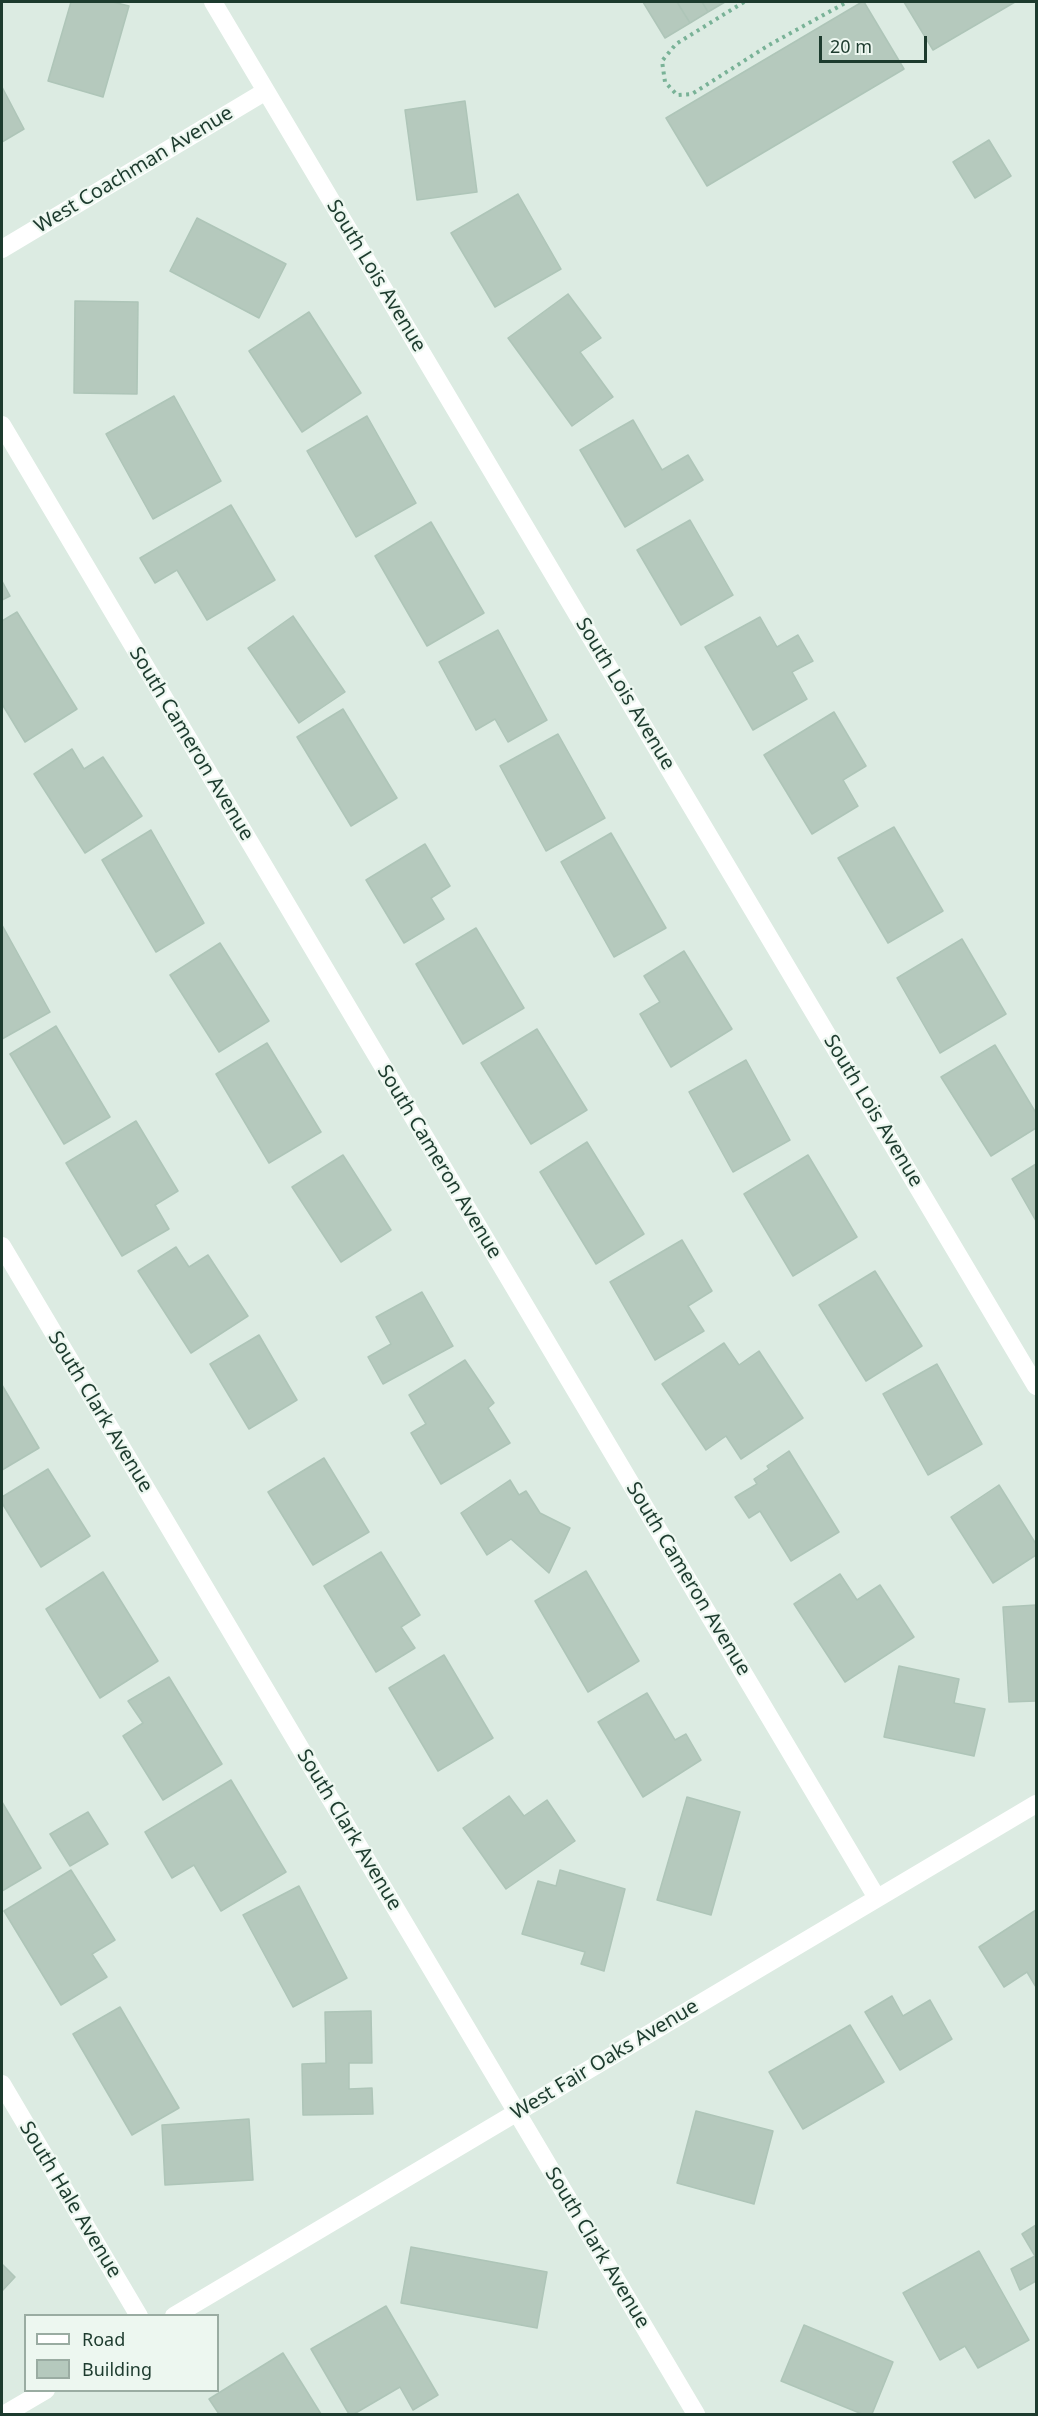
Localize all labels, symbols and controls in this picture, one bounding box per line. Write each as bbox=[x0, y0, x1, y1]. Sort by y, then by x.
scale bar bbox=[822, 24, 930, 62]
text: 20 m bbox=[830, 34, 872, 58]
street label: West Coachman Avenue bbox=[30, 101, 238, 239]
street label: South Lois Avenue bbox=[321, 196, 431, 356]
street label: South Lois Avenue bbox=[570, 614, 680, 774]
street label: South Cameron Avenue bbox=[124, 643, 258, 845]
street label: South Lois Avenue bbox=[818, 1031, 928, 1191]
street label: South Cameron Avenue bbox=[372, 1061, 506, 1263]
street label: South Clark Avenue bbox=[42, 1327, 158, 1497]
street label: South Cameron Avenue bbox=[621, 1478, 755, 1680]
street label: South Clark Avenue bbox=[291, 1745, 407, 1915]
street label: West Fair Oaks Avenue bbox=[507, 1995, 703, 2125]
street label: South Hale Avenue bbox=[14, 2117, 126, 2283]
street label: South Clark Avenue bbox=[539, 2163, 655, 2333]
legend bbox=[24, 2314, 219, 2392]
text: Road bbox=[82, 2327, 125, 2351]
text: Building bbox=[82, 2357, 152, 2381]

